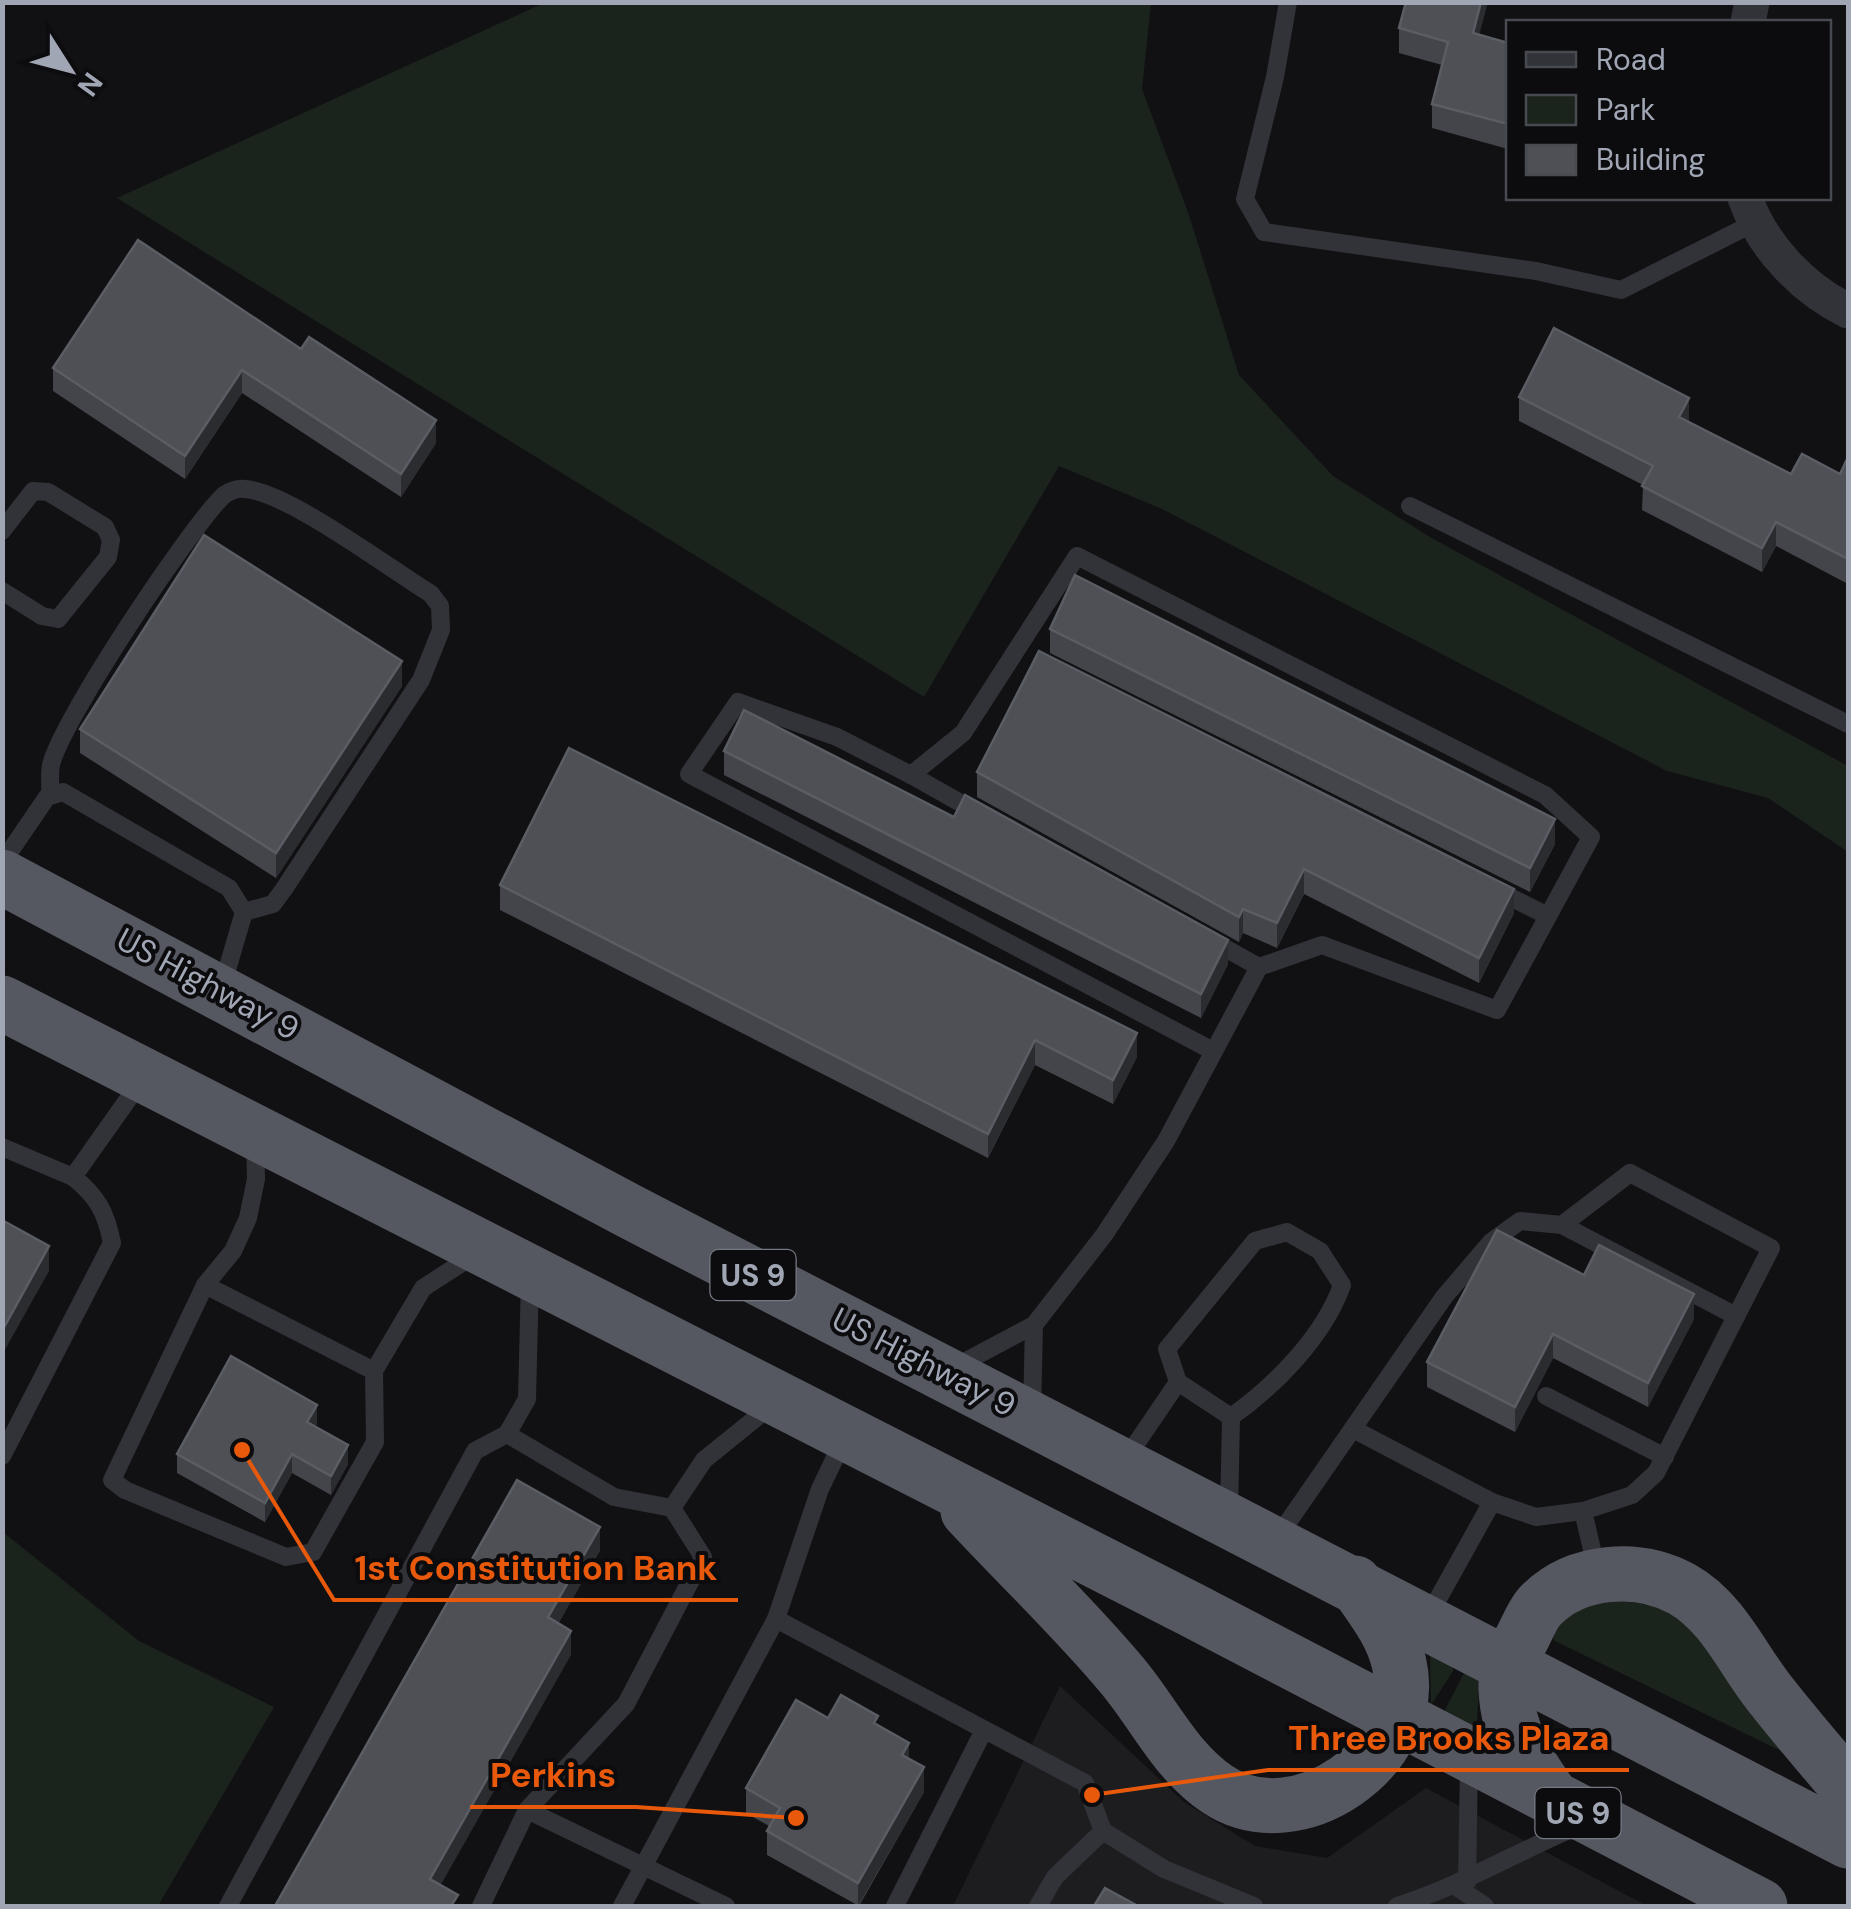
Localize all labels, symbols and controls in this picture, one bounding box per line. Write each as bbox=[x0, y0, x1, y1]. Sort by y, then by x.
north arrow bbox=[20, 20, 120, 120]
legend bbox=[1506, 20, 1831, 200]
text: Road bbox=[1596, 40, 1666, 79]
text: N bbox=[69, 65, 111, 104]
text: Park bbox=[1596, 90, 1655, 129]
text: Building bbox=[1596, 140, 1705, 179]
street label: US Highway 9 bbox=[109, 918, 307, 1050]
road number: US 9 bbox=[710, 1250, 796, 1300]
street label: US Highway 9 bbox=[825, 1298, 1023, 1426]
callout: 1st Constitution Bank bbox=[334, 1535, 738, 1600]
text: 1st Constitution Bank bbox=[354, 1545, 718, 1591]
callout: Three Brooks Plaza bbox=[1268, 1705, 1629, 1770]
text: Three Brooks Plaza bbox=[1288, 1715, 1610, 1761]
callout: Perkins bbox=[470, 1742, 636, 1807]
text: Perkins bbox=[490, 1752, 616, 1798]
road number: US 9 bbox=[1536, 1788, 1620, 1838]

